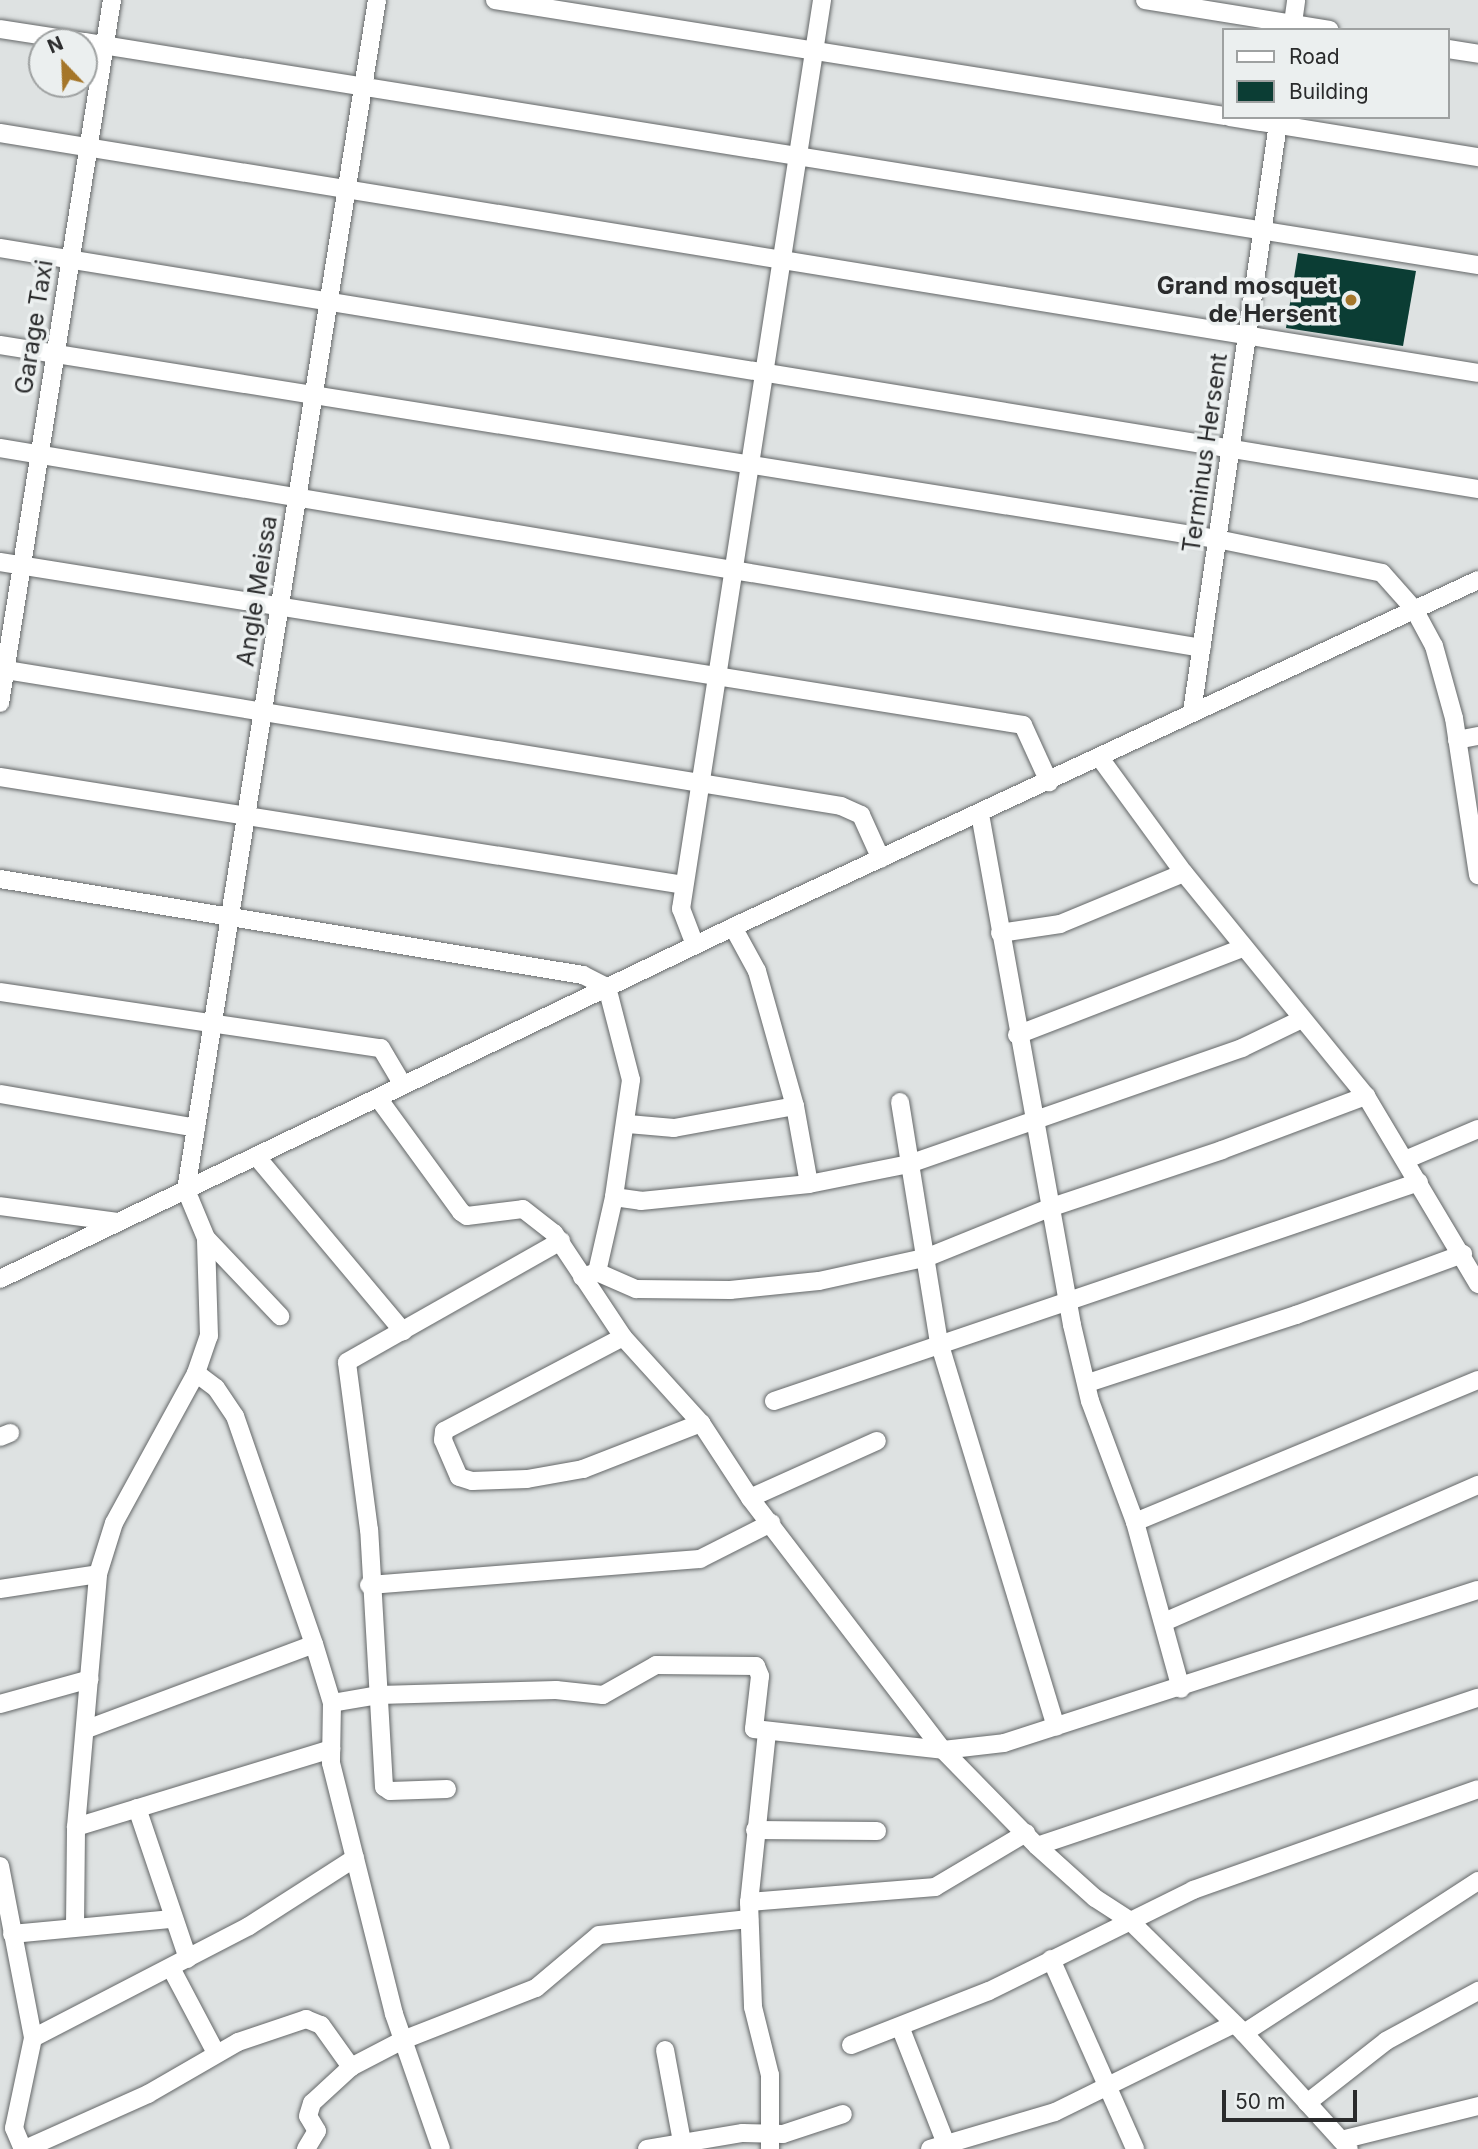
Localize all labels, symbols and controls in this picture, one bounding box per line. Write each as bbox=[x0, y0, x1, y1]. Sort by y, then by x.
north arrow bbox=[28, 28, 98, 98]
legend bbox=[1222, 28, 1450, 119]
text: N bbox=[44, 32, 67, 58]
text: Road bbox=[1289, 44, 1340, 69]
text: Building bbox=[1289, 79, 1369, 104]
street label: Garage Taxi bbox=[9, 258, 59, 396]
place label: Grand mosquet de Hersent bbox=[1157, 272, 1337, 328]
marker: Grand mosquet de Hersent bbox=[1343, 292, 1359, 308]
street label: Terminus Hersent bbox=[1177, 351, 1233, 555]
street label: Angle Meissa bbox=[231, 514, 283, 668]
scale bar bbox=[1226, 2076, 1361, 2120]
text: 50 m bbox=[1235, 2089, 1285, 2114]

